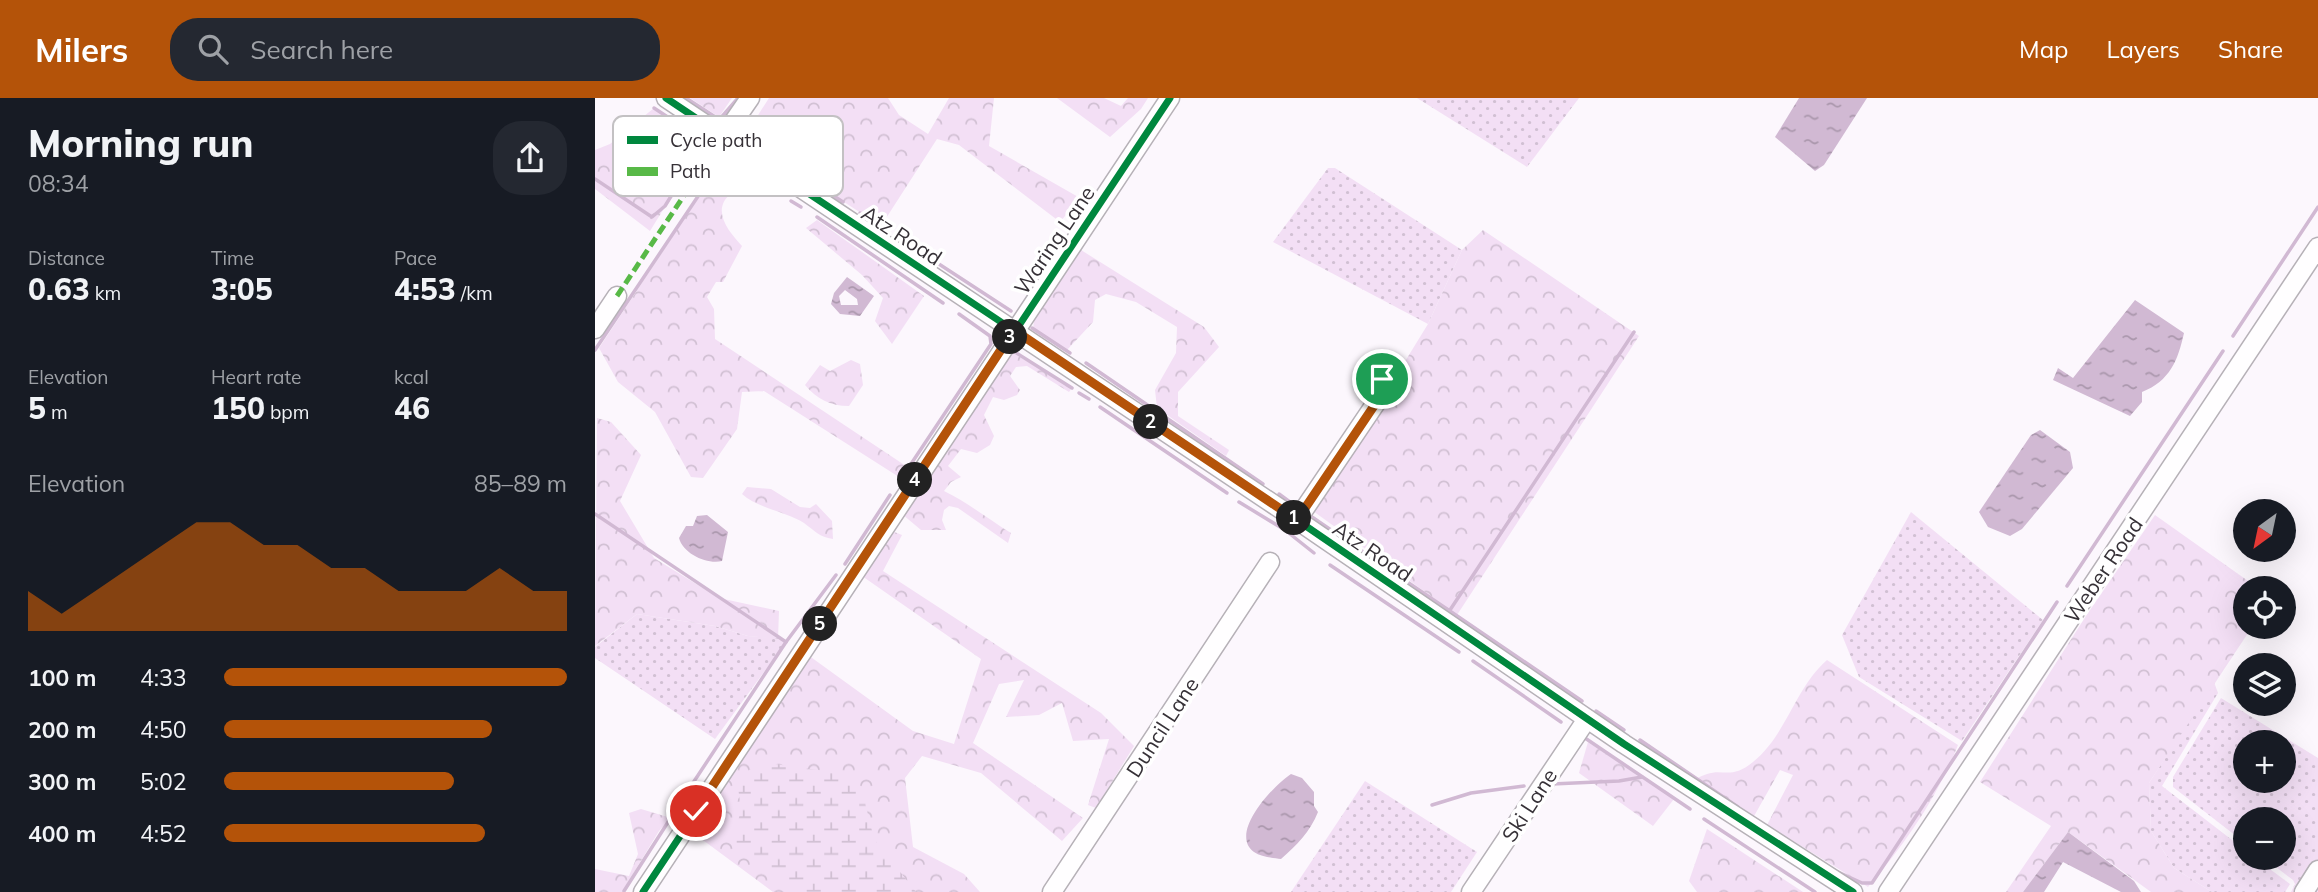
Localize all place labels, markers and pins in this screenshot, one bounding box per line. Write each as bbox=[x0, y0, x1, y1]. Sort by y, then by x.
pin: 3 bbox=[993, 320, 1027, 354]
pin bbox=[1352, 349, 1412, 409]
pin: 2 bbox=[1133, 404, 1169, 440]
pin: 4 bbox=[897, 462, 933, 498]
pin: 1 bbox=[1277, 500, 1311, 536]
pin: 5 bbox=[803, 606, 838, 642]
pin bbox=[666, 781, 726, 841]

